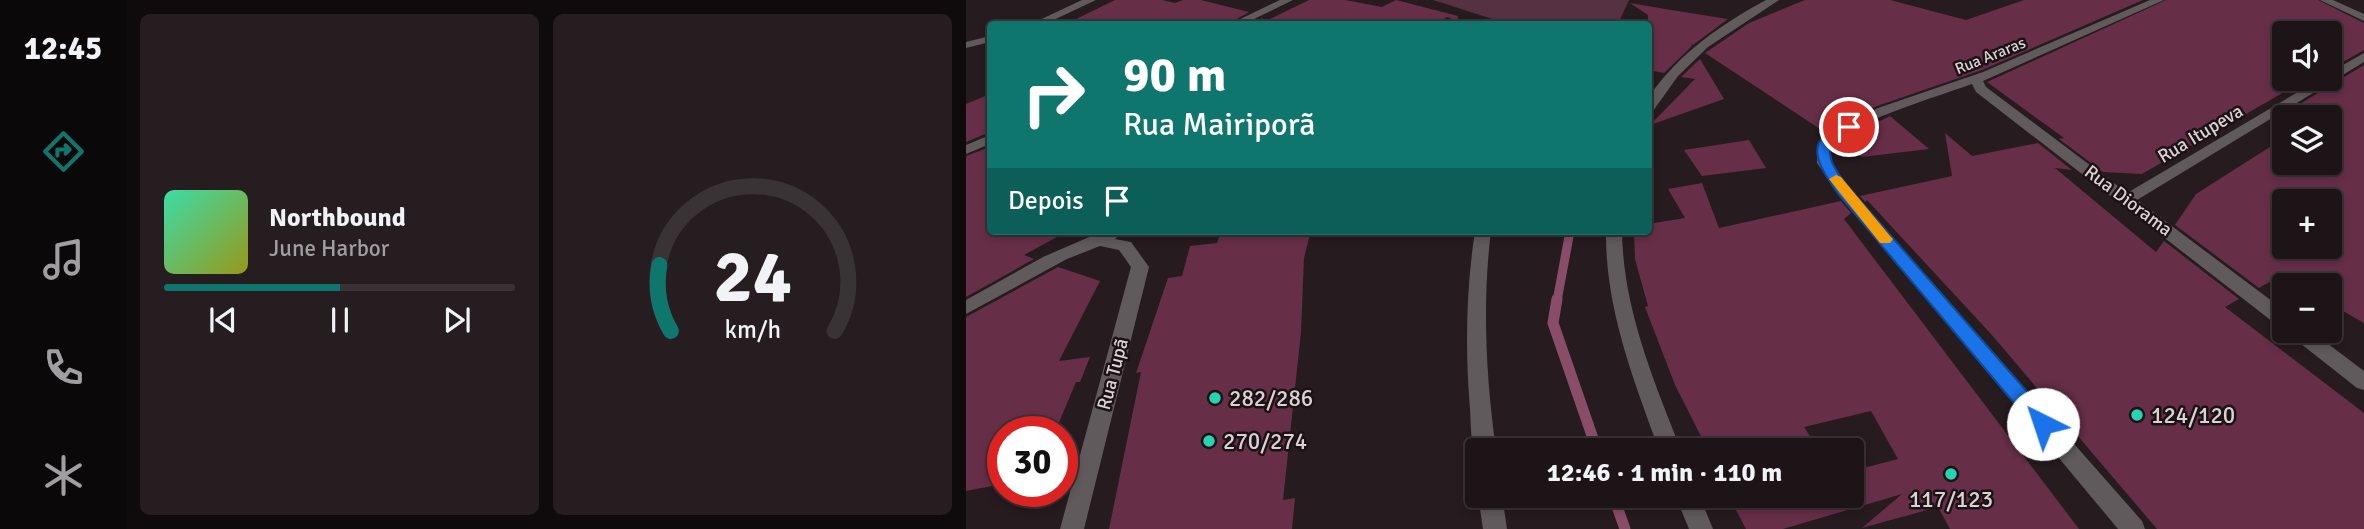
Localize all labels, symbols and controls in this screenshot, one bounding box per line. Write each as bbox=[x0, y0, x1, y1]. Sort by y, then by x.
map controls bbox=[2272, 21, 2342, 343]
button: sound bbox=[2272, 21, 2342, 91]
text: 12:45 bbox=[24, 29, 102, 68]
street label: Rua Araras bbox=[1952, 33, 2029, 79]
text: 90 m bbox=[1123, 45, 1226, 105]
icon: right bbox=[1008, 49, 1099, 140]
pin bbox=[1819, 97, 1879, 157]
street label: Rua Itupeva bbox=[2153, 99, 2248, 169]
text: Rua Mairiporã bbox=[1123, 105, 1315, 144]
button: layers bbox=[2272, 105, 2342, 175]
icon: arrive bbox=[1830, 108, 1868, 146]
icon: directions bbox=[39, 127, 88, 176]
street label: Rua Diorama bbox=[2080, 160, 2177, 242]
icon: arrive bbox=[1098, 182, 1136, 220]
text: Depois bbox=[1008, 185, 1084, 217]
button: + bbox=[2272, 189, 2342, 259]
text: Northbound bbox=[269, 202, 406, 234]
text: 24 bbox=[713, 233, 792, 322]
text: June Harbor bbox=[269, 234, 389, 263]
icon: music bbox=[39, 235, 88, 284]
button: − bbox=[2272, 273, 2342, 343]
icon: previous bbox=[204, 301, 242, 339]
icon: pause bbox=[321, 301, 359, 339]
icon: next bbox=[438, 301, 476, 339]
text: km/h bbox=[724, 313, 781, 344]
street label: Rua Tupã bbox=[1092, 336, 1134, 413]
icon: phone bbox=[39, 343, 88, 392]
place label: 282/286 bbox=[1229, 384, 1313, 413]
position arrow bbox=[2006, 387, 2080, 461]
marker: 282/286 bbox=[1207, 390, 1223, 406]
place label: 124/120 bbox=[2151, 401, 2235, 430]
marker: 124/120 bbox=[2129, 407, 2145, 423]
speed limit sign: 30 bbox=[987, 416, 1078, 507]
place label: 270/274 bbox=[1223, 427, 1307, 456]
marker: 270/274 bbox=[1201, 433, 1217, 449]
icon: climate bbox=[39, 451, 88, 500]
text: 12:46 · 1 min · 110 m bbox=[1547, 457, 1782, 489]
marker: 117/123 bbox=[1943, 466, 1959, 482]
place label: 117/123 bbox=[1909, 485, 1993, 514]

